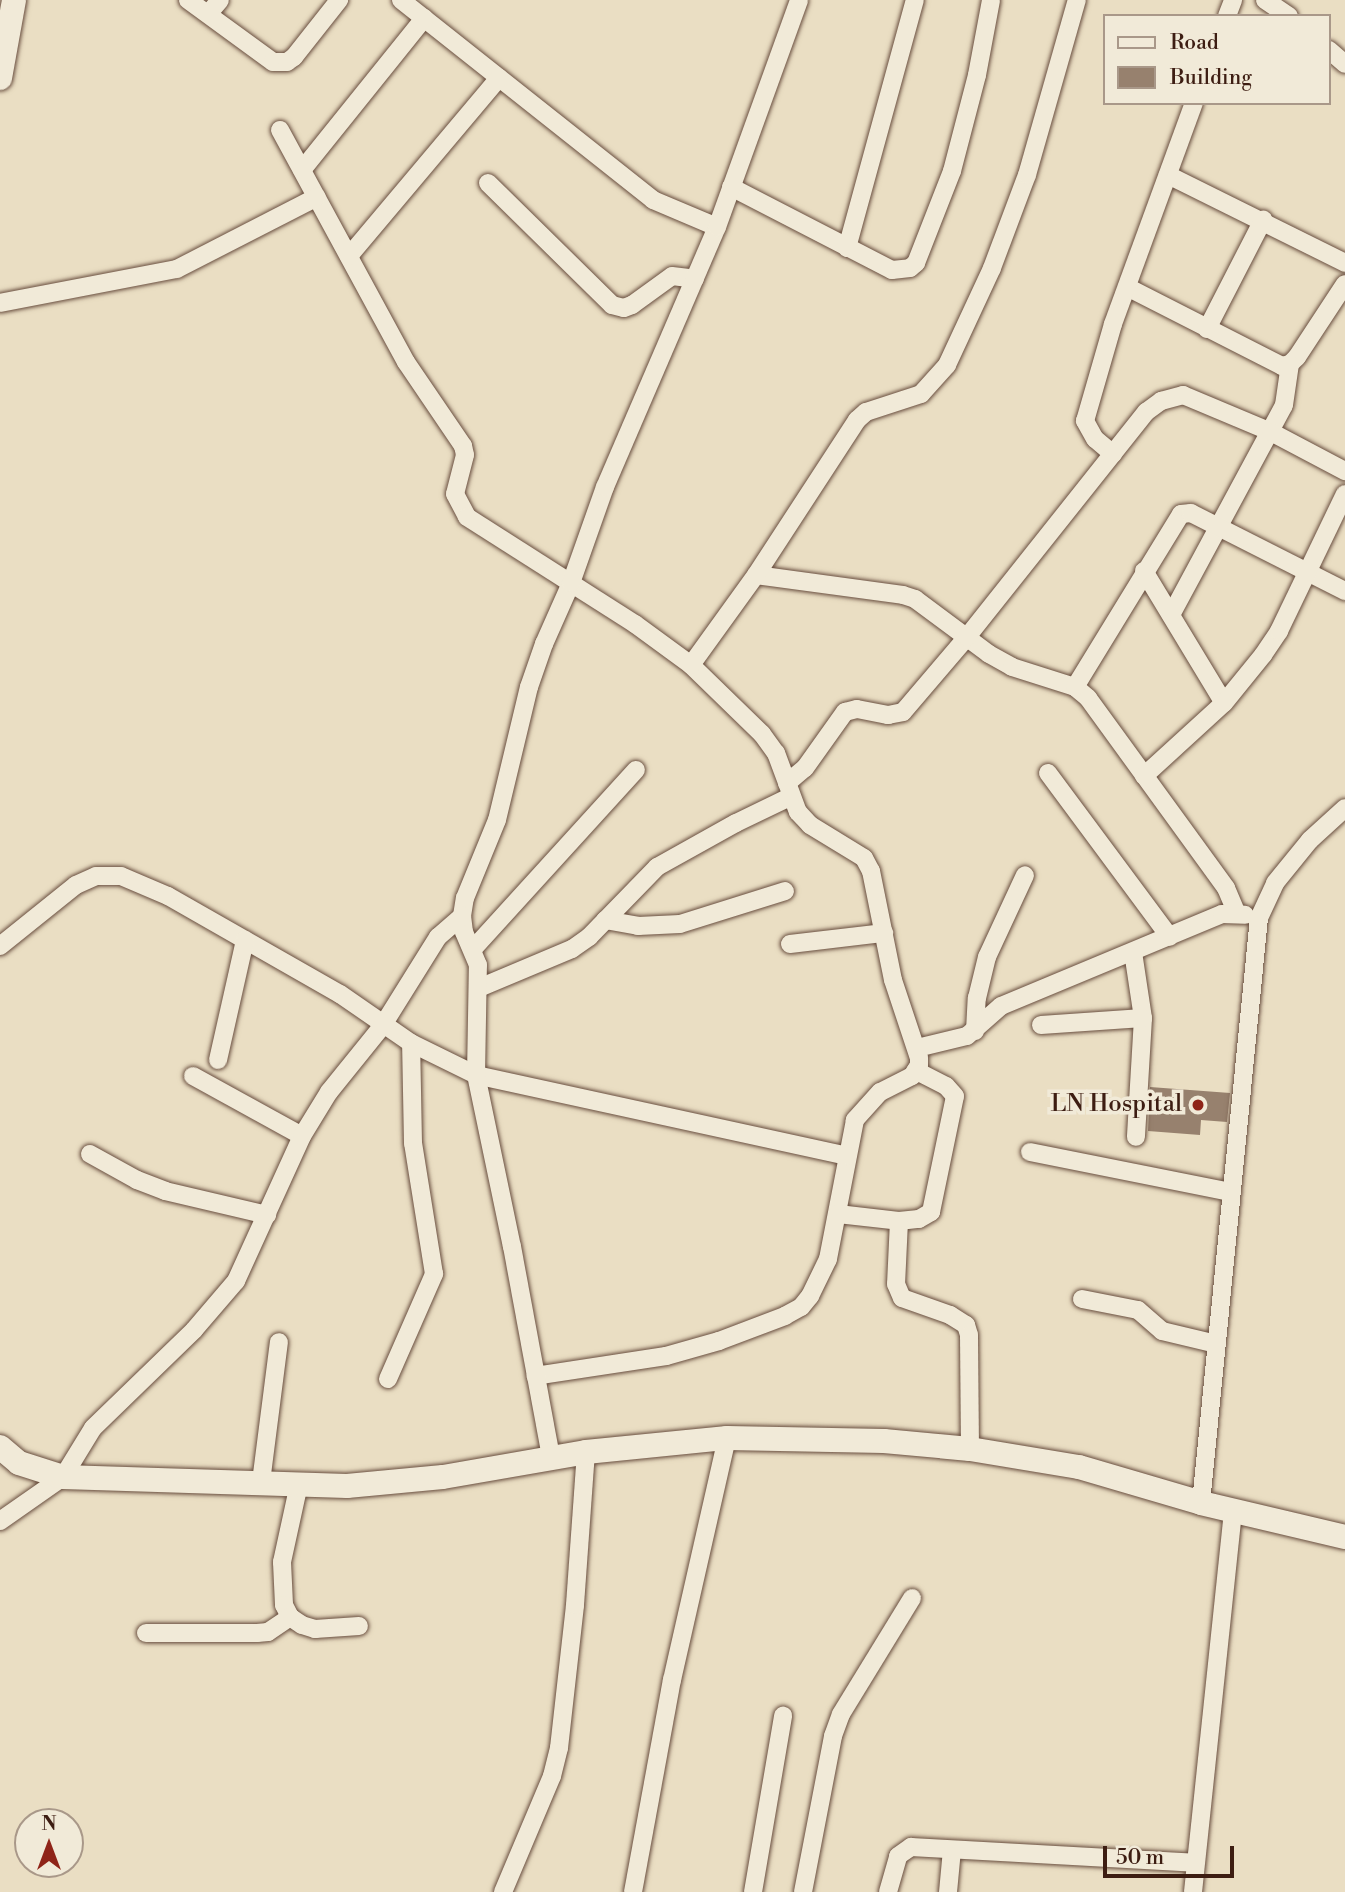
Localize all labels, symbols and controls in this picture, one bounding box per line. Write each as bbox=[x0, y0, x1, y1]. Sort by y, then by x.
legend bbox=[1104, 14, 1331, 105]
text: Road bbox=[1170, 30, 1219, 56]
text: Building bbox=[1170, 65, 1252, 91]
place label: LN Hospital bbox=[1050, 1091, 1182, 1119]
marker: LN Hospital bbox=[1188, 1095, 1208, 1115]
north arrow bbox=[14, 1808, 84, 1878]
text: N bbox=[41, 1812, 57, 1836]
scale bar bbox=[1107, 1832, 1238, 1876]
text: 50 m bbox=[1116, 1845, 1164, 1871]

